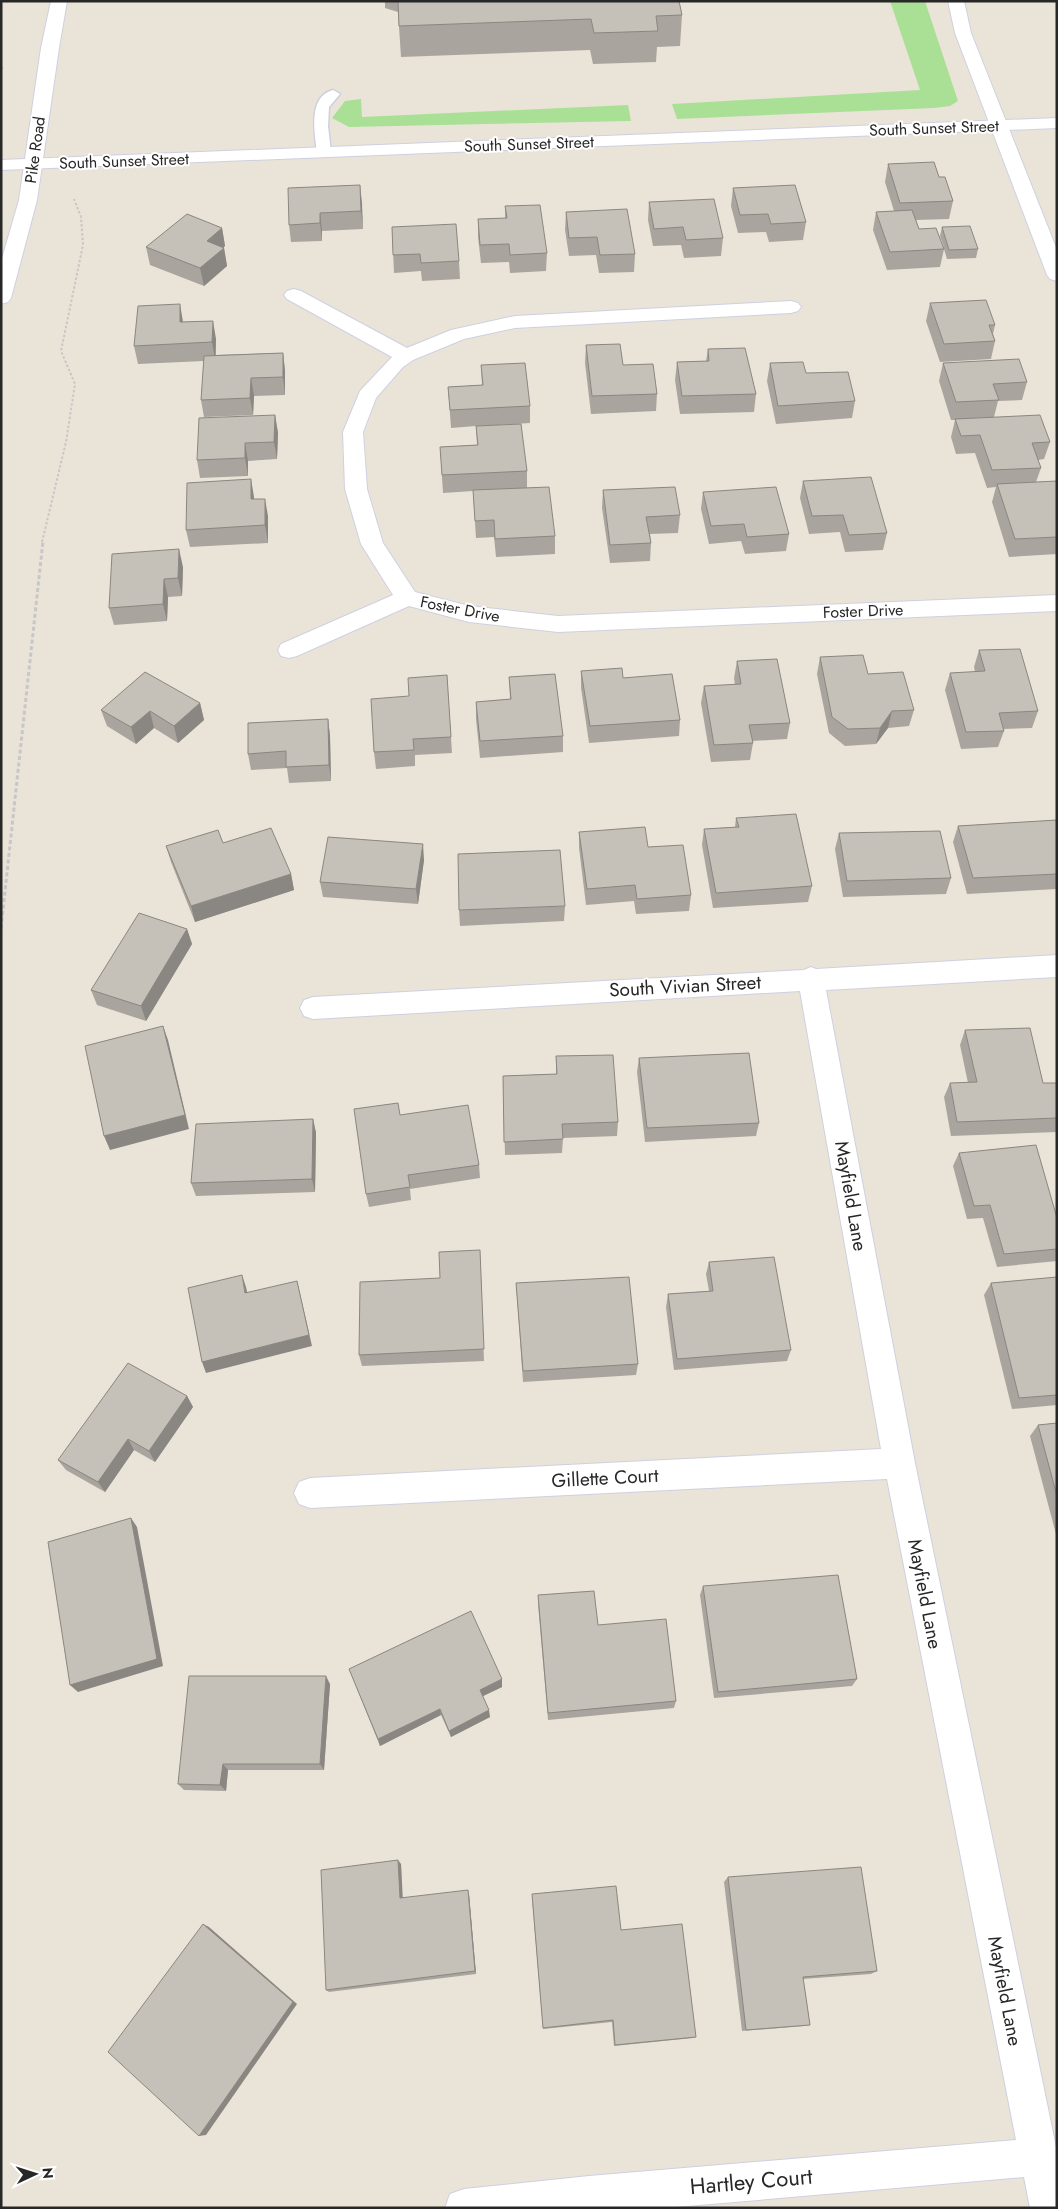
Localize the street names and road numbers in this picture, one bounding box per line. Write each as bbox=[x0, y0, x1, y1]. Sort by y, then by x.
street label: South Sunset Street bbox=[869, 114, 1000, 142]
street label: Pike Road bbox=[19, 115, 51, 185]
street label: South Sunset Street bbox=[464, 130, 595, 158]
street label: South Sunset Street bbox=[59, 147, 190, 175]
street label: Foster Drive bbox=[418, 590, 502, 628]
street label: Foster Drive bbox=[822, 598, 904, 624]
street label: South Vivian Street bbox=[608, 969, 762, 1003]
street label: Mayfield Lane bbox=[828, 1139, 874, 1253]
street label: Gillette Court bbox=[551, 1462, 660, 1494]
street label: Mayfield Lane bbox=[901, 1537, 949, 1651]
street label: Mayfield Lane bbox=[981, 1934, 1029, 2048]
street label: Hartley Court bbox=[688, 2160, 814, 2202]

